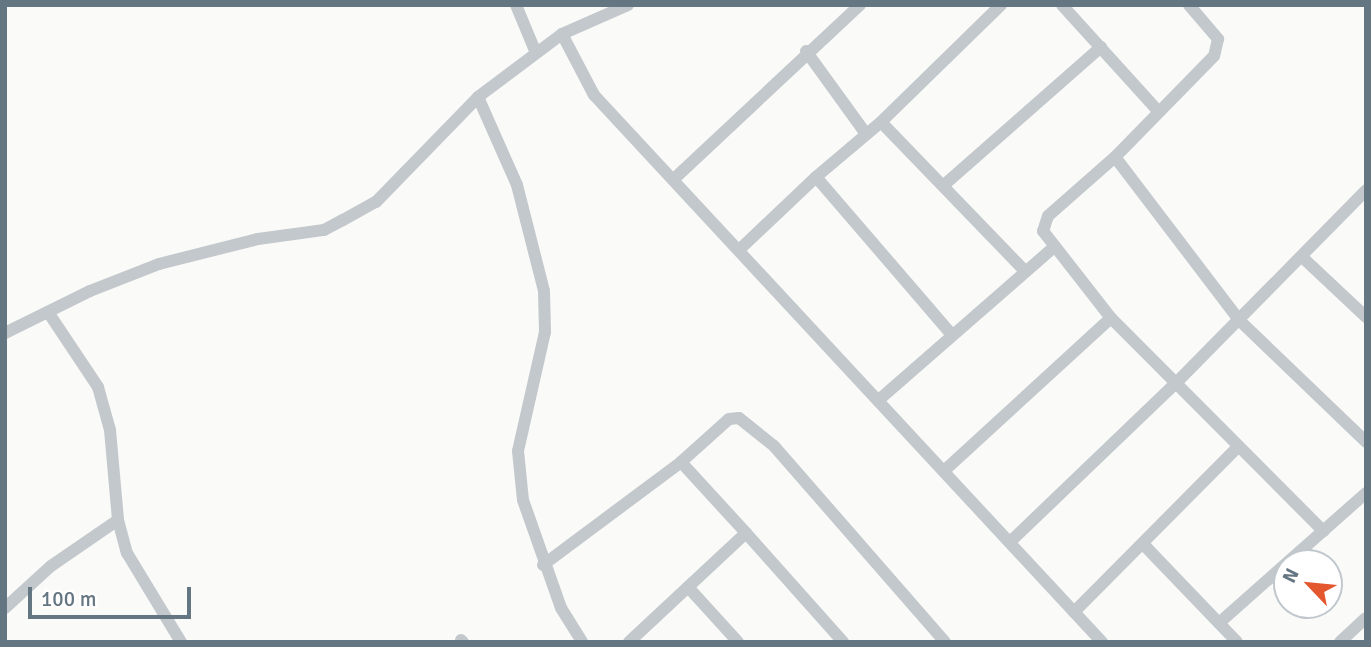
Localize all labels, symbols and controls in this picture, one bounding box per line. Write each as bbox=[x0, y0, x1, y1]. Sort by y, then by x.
north arrow bbox=[1273, 549, 1343, 619]
text: N bbox=[1277, 564, 1305, 587]
scale bar bbox=[32, 574, 194, 618]
text: 100 m bbox=[41, 586, 96, 612]

